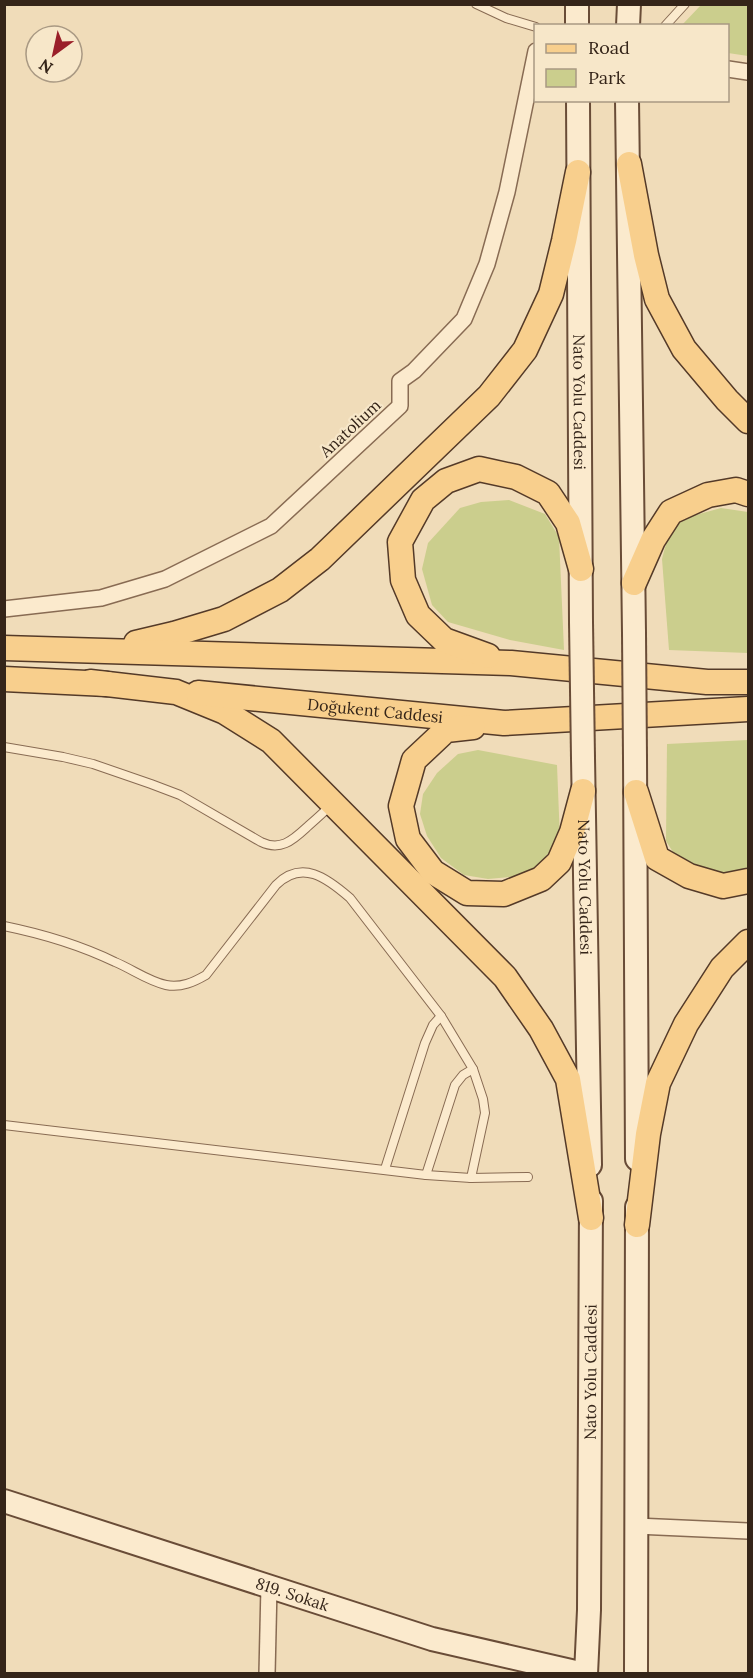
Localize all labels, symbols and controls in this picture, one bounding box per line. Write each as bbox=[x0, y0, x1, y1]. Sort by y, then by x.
north arrow bbox=[24, 24, 84, 84]
legend bbox=[534, 24, 729, 102]
text: Road bbox=[588, 36, 630, 59]
text: N bbox=[35, 55, 56, 78]
text: Park bbox=[588, 66, 626, 89]
street label: Nato Yolu Caddesi bbox=[569, 334, 590, 470]
street label: Anatolium bbox=[315, 395, 385, 462]
street label: Doğukent Caddesi bbox=[306, 694, 444, 727]
street label: Nato Yolu Caddesi bbox=[574, 819, 596, 955]
street label: Nato Yolu Caddesi bbox=[580, 1304, 600, 1440]
street label: 819. Sokak bbox=[253, 1573, 332, 1615]

